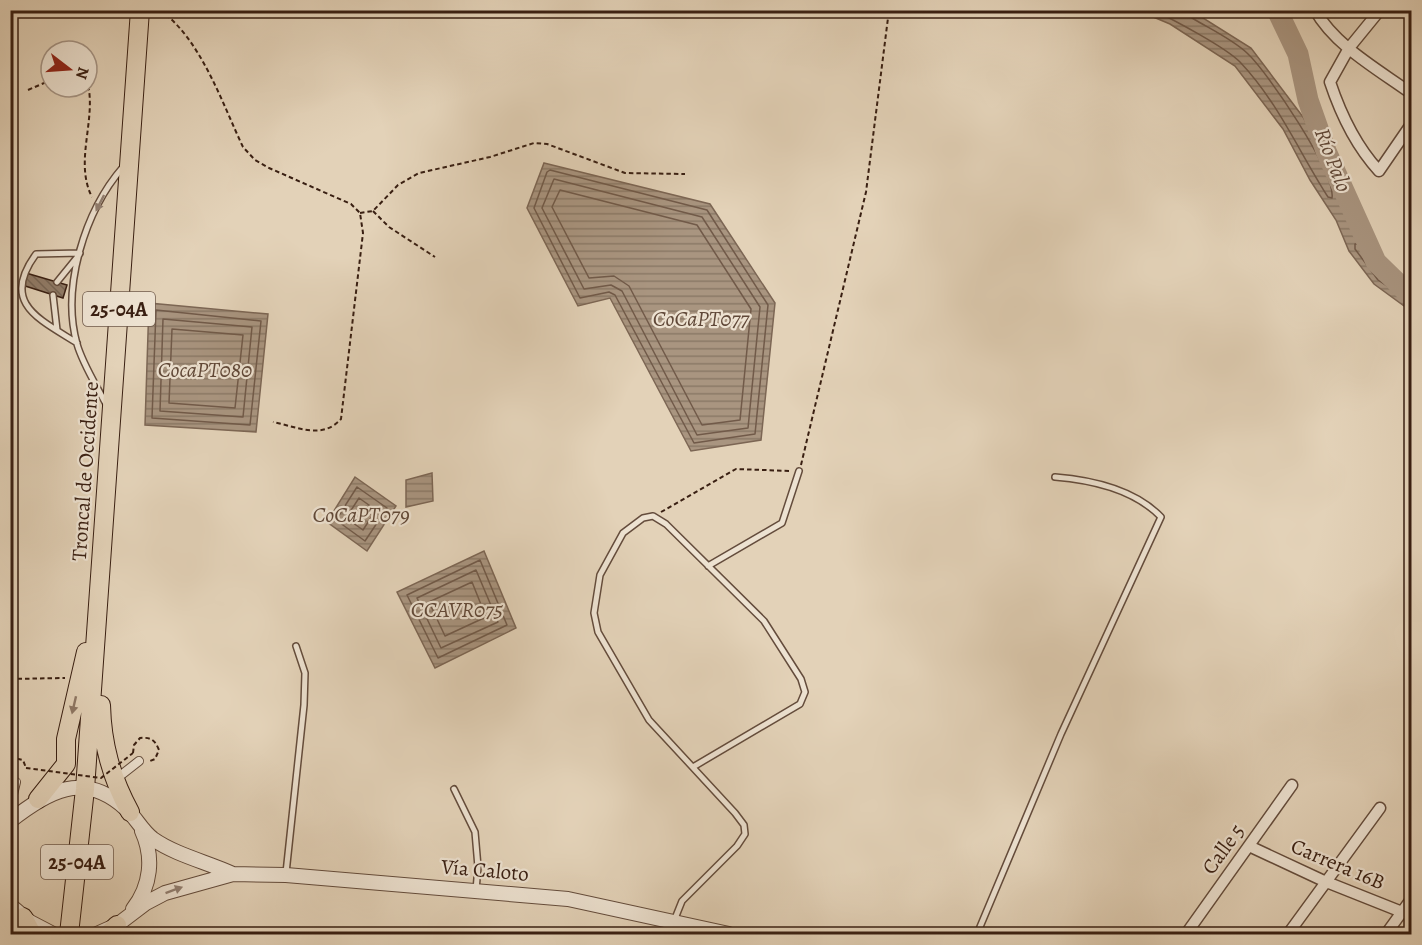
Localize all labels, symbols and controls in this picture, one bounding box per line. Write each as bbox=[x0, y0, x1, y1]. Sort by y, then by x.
north arrow bbox=[39, 39, 99, 99]
text: N bbox=[70, 64, 95, 82]
water label: Río Palo bbox=[1307, 124, 1359, 196]
one-way arrow bbox=[95, 195, 104, 212]
road number: 25-04A bbox=[83, 292, 155, 326]
water label: CoCaPT077 bbox=[653, 304, 750, 334]
water label: CocaPT080 bbox=[158, 355, 252, 385]
street label: Troncal de Occidente bbox=[65, 380, 105, 562]
water label: CoCaPT079 bbox=[312, 500, 410, 530]
water label: CCAVR075 bbox=[411, 595, 503, 625]
one-way arrow bbox=[68, 695, 78, 714]
street label: Calle 5 bbox=[1195, 818, 1251, 880]
street label: Carrera 16B bbox=[1287, 832, 1389, 896]
road number: 25-04A bbox=[41, 845, 113, 879]
street label: Vía Caloto bbox=[439, 852, 530, 888]
one-way arrow bbox=[165, 885, 183, 894]

